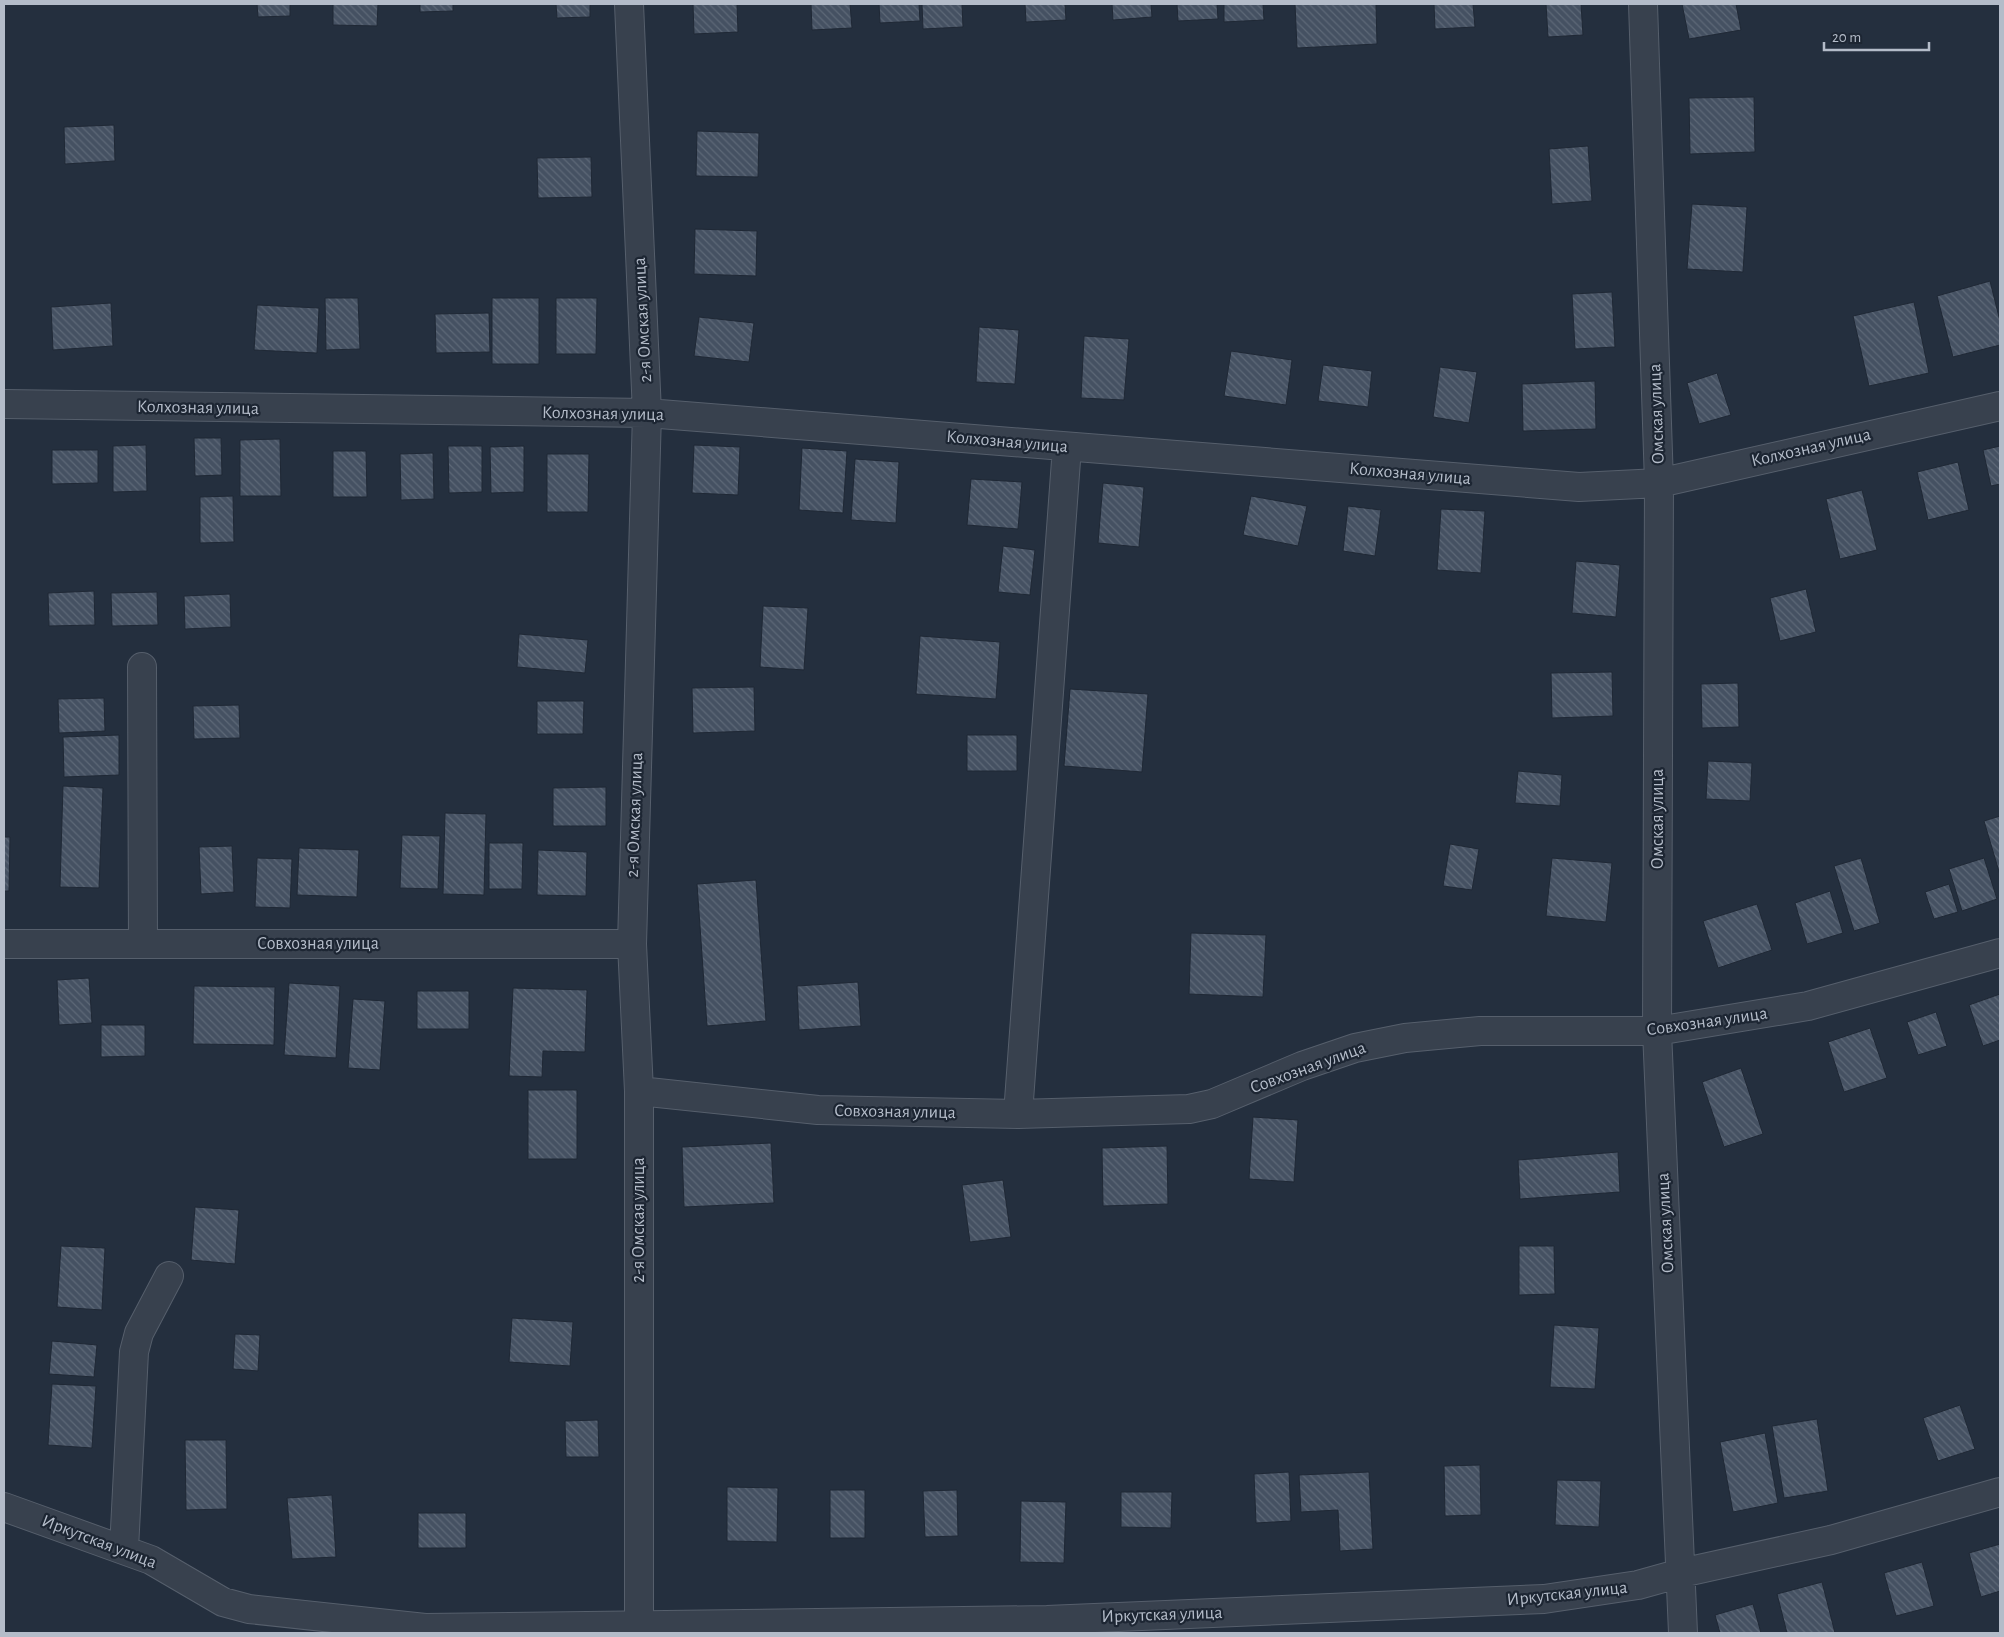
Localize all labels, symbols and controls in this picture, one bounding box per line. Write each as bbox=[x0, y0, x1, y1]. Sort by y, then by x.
scale bar bbox=[1824, 20, 1929, 52]
text: 20 m bbox=[1832, 30, 1861, 45]
street label: 2-я Омская улица bbox=[631, 257, 655, 383]
street label: Омская улица bbox=[1646, 363, 1668, 465]
street label: Колхозная улица bbox=[137, 398, 259, 418]
street label: Колхозная улица bbox=[542, 404, 664, 424]
street label: Колхозная улица bbox=[1749, 425, 1873, 471]
street label: Колхозная улица bbox=[945, 428, 1069, 456]
street label: Колхозная улица bbox=[1348, 460, 1472, 488]
street label: 2-я Омская улица bbox=[624, 752, 646, 878]
street label: Омская улица bbox=[1649, 769, 1667, 869]
street label: Совхозная улица bbox=[257, 935, 379, 953]
street label: Совхозная улица bbox=[1645, 1005, 1769, 1039]
street label: Совхозная улица bbox=[1248, 1039, 1368, 1097]
street label: Совхозная улица bbox=[834, 1102, 956, 1122]
street label: 2-я Омская улица bbox=[630, 1157, 648, 1283]
street label: Омская улица bbox=[1654, 1172, 1678, 1274]
street label: Иркутская улица bbox=[39, 1512, 159, 1572]
street label: Иркутская улица bbox=[1506, 1579, 1628, 1609]
street label: Иркутская улица bbox=[1101, 1604, 1223, 1626]

